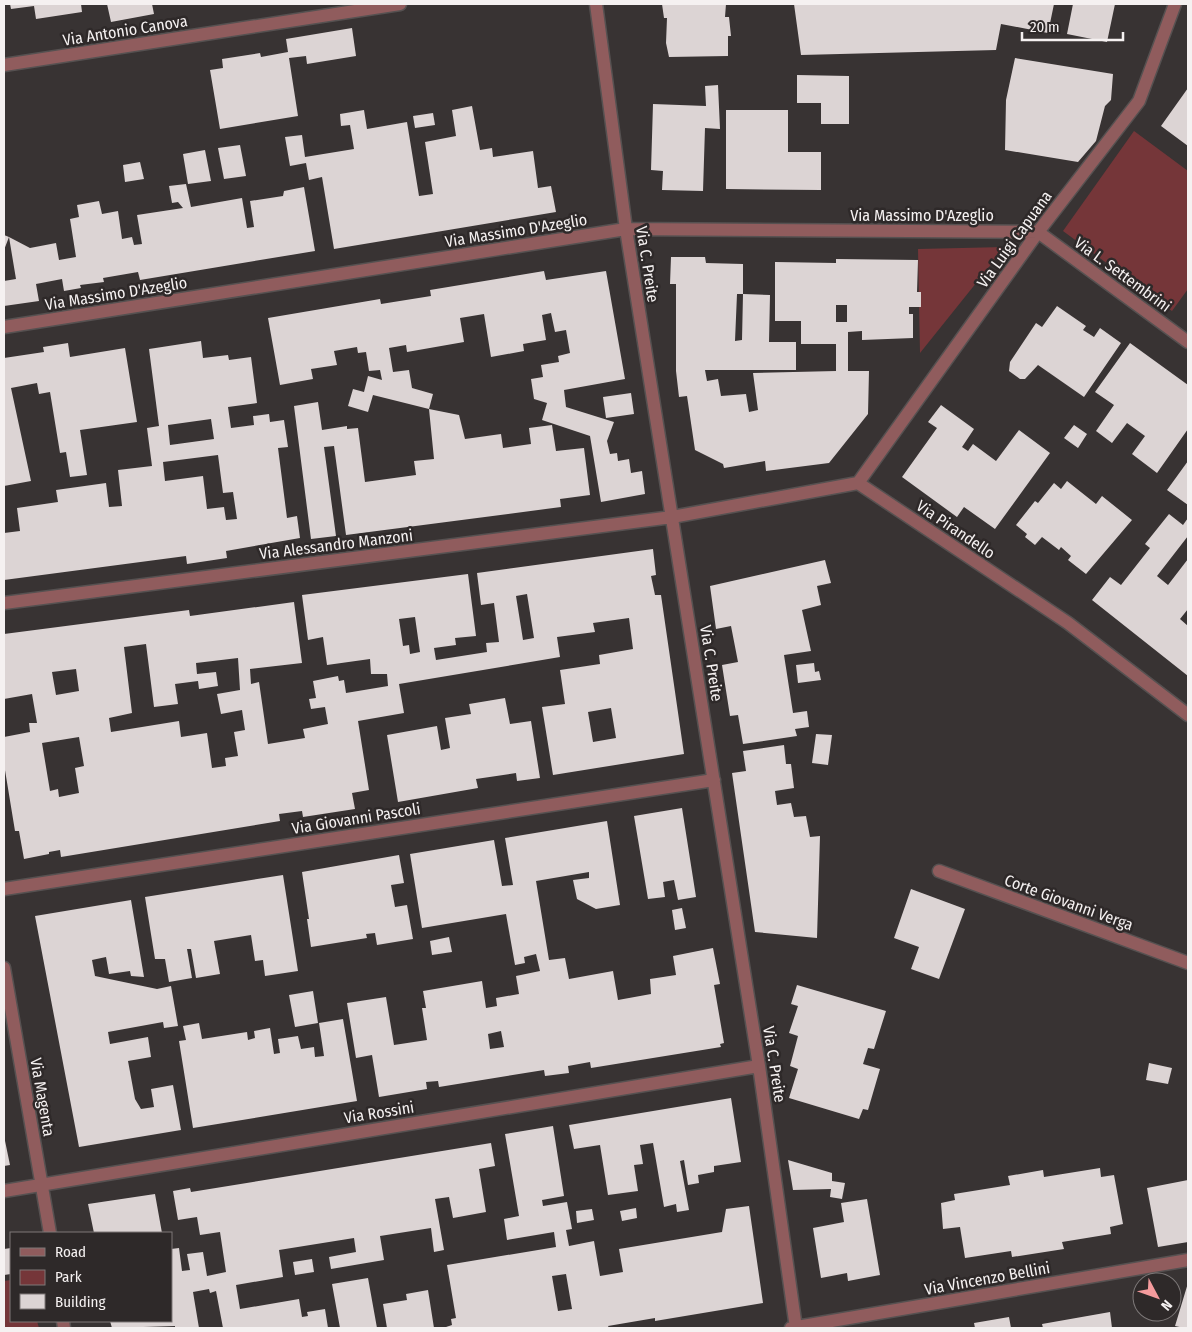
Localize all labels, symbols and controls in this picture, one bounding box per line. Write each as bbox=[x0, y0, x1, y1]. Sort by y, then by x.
scale bar bbox=[1022, 10, 1123, 42]
street label: Via Antonio Canova bbox=[61, 11, 189, 50]
text: 20 m bbox=[1030, 18, 1060, 36]
street label: Via Luigi Capuana bbox=[973, 187, 1056, 291]
street label: Via Massimo D'Azeglio bbox=[850, 206, 994, 225]
street label: Via Massimo D'Azeglio bbox=[444, 210, 589, 251]
street label: Via C. Preite bbox=[632, 225, 663, 304]
street label: Via L. Settembrini bbox=[1071, 233, 1175, 316]
street label: Via Massimo D'Azeglio bbox=[44, 273, 189, 314]
street label: Via Pirandello bbox=[913, 496, 999, 563]
street label: Via Alessandro Manzoni bbox=[258, 526, 414, 563]
street label: Via C. Preite bbox=[696, 624, 727, 703]
street label: Via Giovanni Pascoli bbox=[290, 799, 422, 838]
street label: Corte Giovanni Verga bbox=[1002, 870, 1136, 935]
street label: Via C. Preite bbox=[759, 1025, 790, 1104]
street label: Via Magenta bbox=[26, 1056, 59, 1138]
street label: Via Rossini bbox=[343, 1098, 415, 1127]
legend bbox=[10, 1232, 172, 1322]
text: Road bbox=[55, 1243, 86, 1261]
street label: Via Vincenzo Bellini bbox=[923, 1258, 1051, 1299]
text: Park bbox=[55, 1268, 82, 1286]
north arrow bbox=[1132, 1272, 1182, 1322]
text: Building bbox=[55, 1293, 106, 1311]
text: N bbox=[1157, 1296, 1176, 1314]

